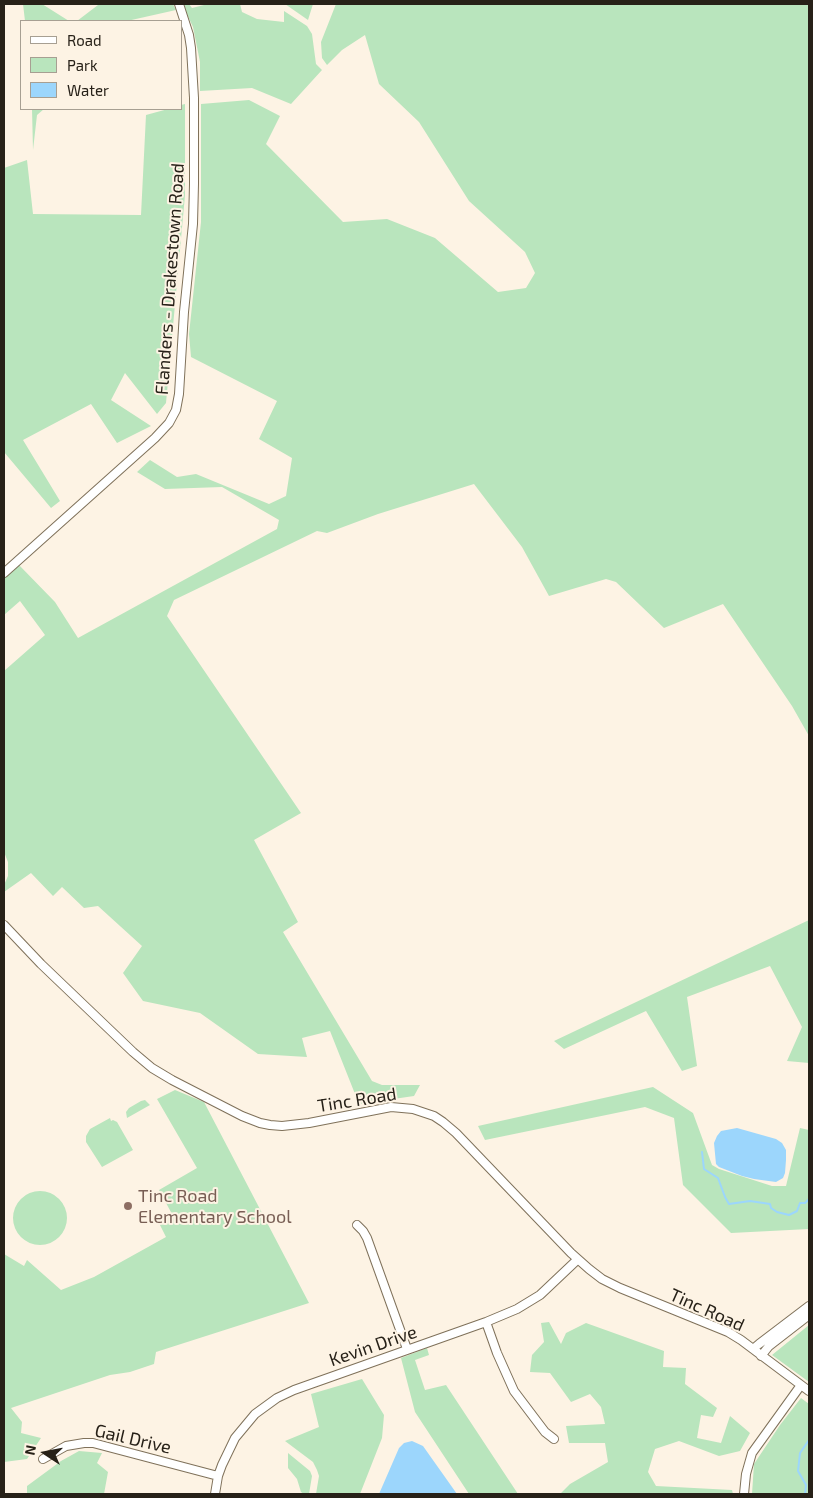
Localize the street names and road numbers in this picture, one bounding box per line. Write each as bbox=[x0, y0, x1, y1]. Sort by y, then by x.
street label: Flanders - Drakestown Road bbox=[151, 162, 189, 396]
street label: Tinc Road bbox=[316, 1083, 398, 1117]
street label: Tinc Road bbox=[666, 1284, 748, 1336]
street label: Kevin Drive bbox=[326, 1321, 420, 1371]
street label: Gail Drive bbox=[93, 1420, 173, 1458]

